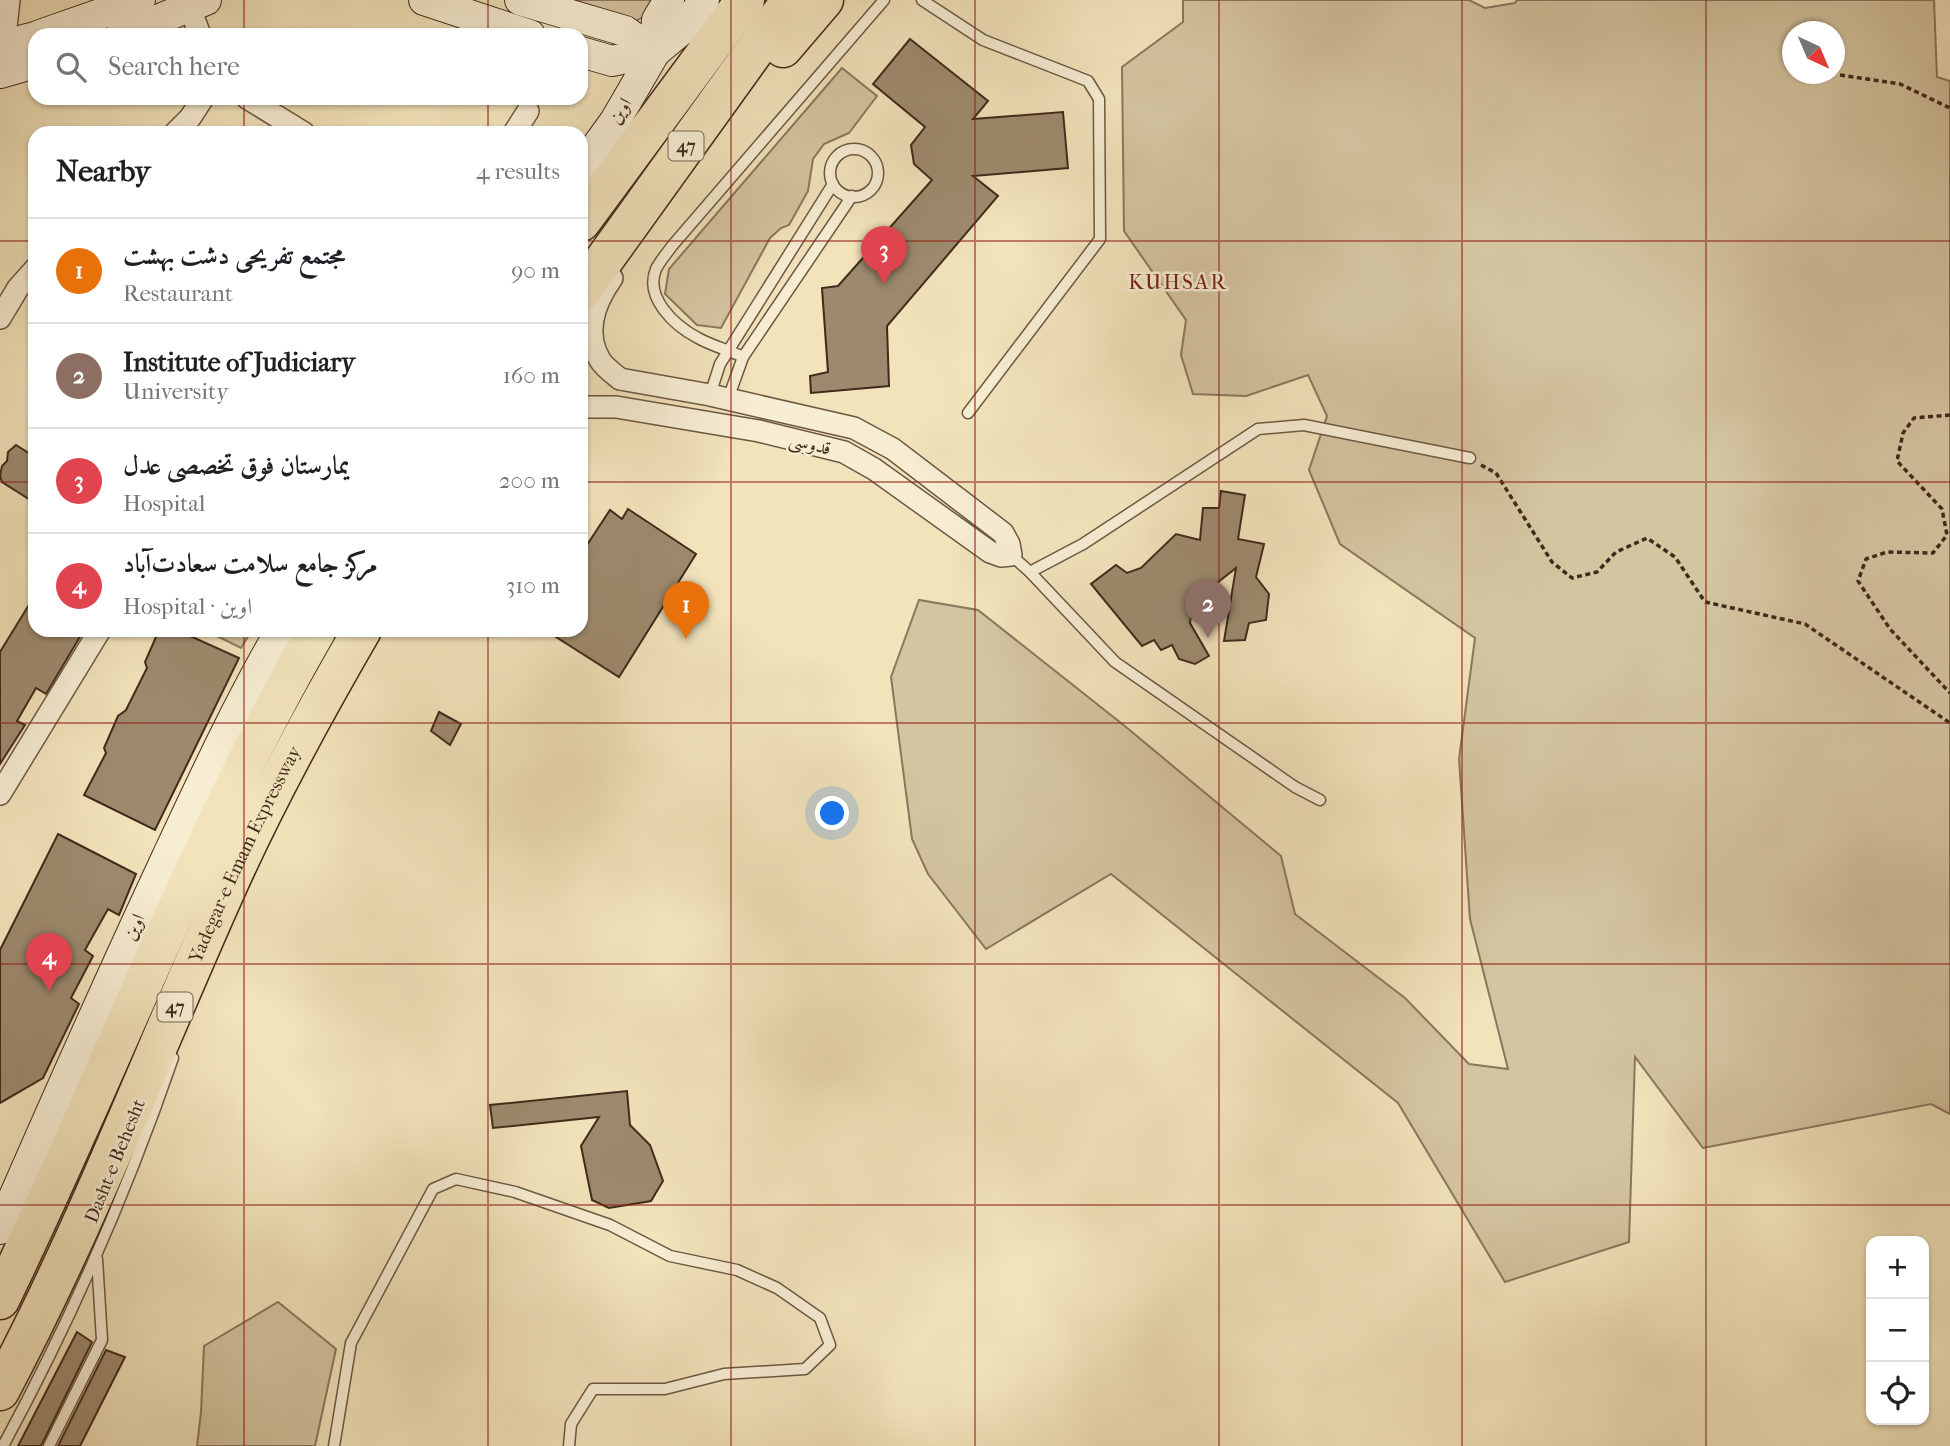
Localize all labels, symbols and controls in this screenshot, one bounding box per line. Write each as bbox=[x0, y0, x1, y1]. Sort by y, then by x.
north arrow bbox=[1782, 21, 1845, 84]
search box bbox=[28, 28, 588, 105]
icon: search bbox=[52, 48, 90, 86]
text: Search here bbox=[108, 51, 240, 82]
street label: اوین bbox=[604, 94, 636, 128]
road number: 47 bbox=[668, 132, 704, 160]
text: Nearby bbox=[56, 154, 151, 189]
text: 4 results bbox=[476, 158, 560, 185]
pin: 3 bbox=[861, 226, 907, 284]
text: مجتمع تفریحی دشت بهشت bbox=[123, 240, 345, 271]
text: 1 bbox=[75, 257, 83, 284]
text: 90 m bbox=[511, 257, 560, 284]
district label: KUHSAR bbox=[1128, 270, 1228, 294]
text: Restaurant bbox=[123, 280, 233, 307]
text: Institute of Judiciary bbox=[123, 347, 355, 378]
text: 2 bbox=[73, 362, 85, 389]
text: 160 m bbox=[503, 362, 560, 389]
text: University bbox=[123, 378, 228, 405]
street label: قدوسی bbox=[786, 428, 833, 462]
text: یمارستان فوق تخصصی عدل bbox=[123, 450, 350, 481]
text: 3 bbox=[74, 467, 84, 494]
text: 200 m bbox=[499, 467, 560, 494]
text: Hospital bbox=[123, 490, 205, 517]
text: مرکز جامع سلامت سعادت‌آباد bbox=[123, 548, 377, 579]
text: 4 bbox=[72, 572, 86, 599]
text: 310 m bbox=[506, 572, 560, 599]
pin: 2 bbox=[1185, 580, 1231, 638]
pin: 1 bbox=[663, 581, 709, 639]
text: Hospital · اوین bbox=[123, 593, 252, 620]
street label: Yadegar-e Emam Expressway bbox=[184, 742, 306, 967]
your location bbox=[815, 796, 849, 830]
street label: اوین bbox=[118, 910, 150, 944]
pin: 4 bbox=[26, 933, 72, 991]
road number: 47 bbox=[158, 992, 192, 1022]
street label: Dasht-e Behesht bbox=[80, 1096, 150, 1226]
map controls bbox=[1866, 1236, 1929, 1425]
button: + bbox=[1866, 1236, 1929, 1299]
button: − bbox=[1866, 1299, 1929, 1362]
button: locate bbox=[1866, 1362, 1929, 1425]

